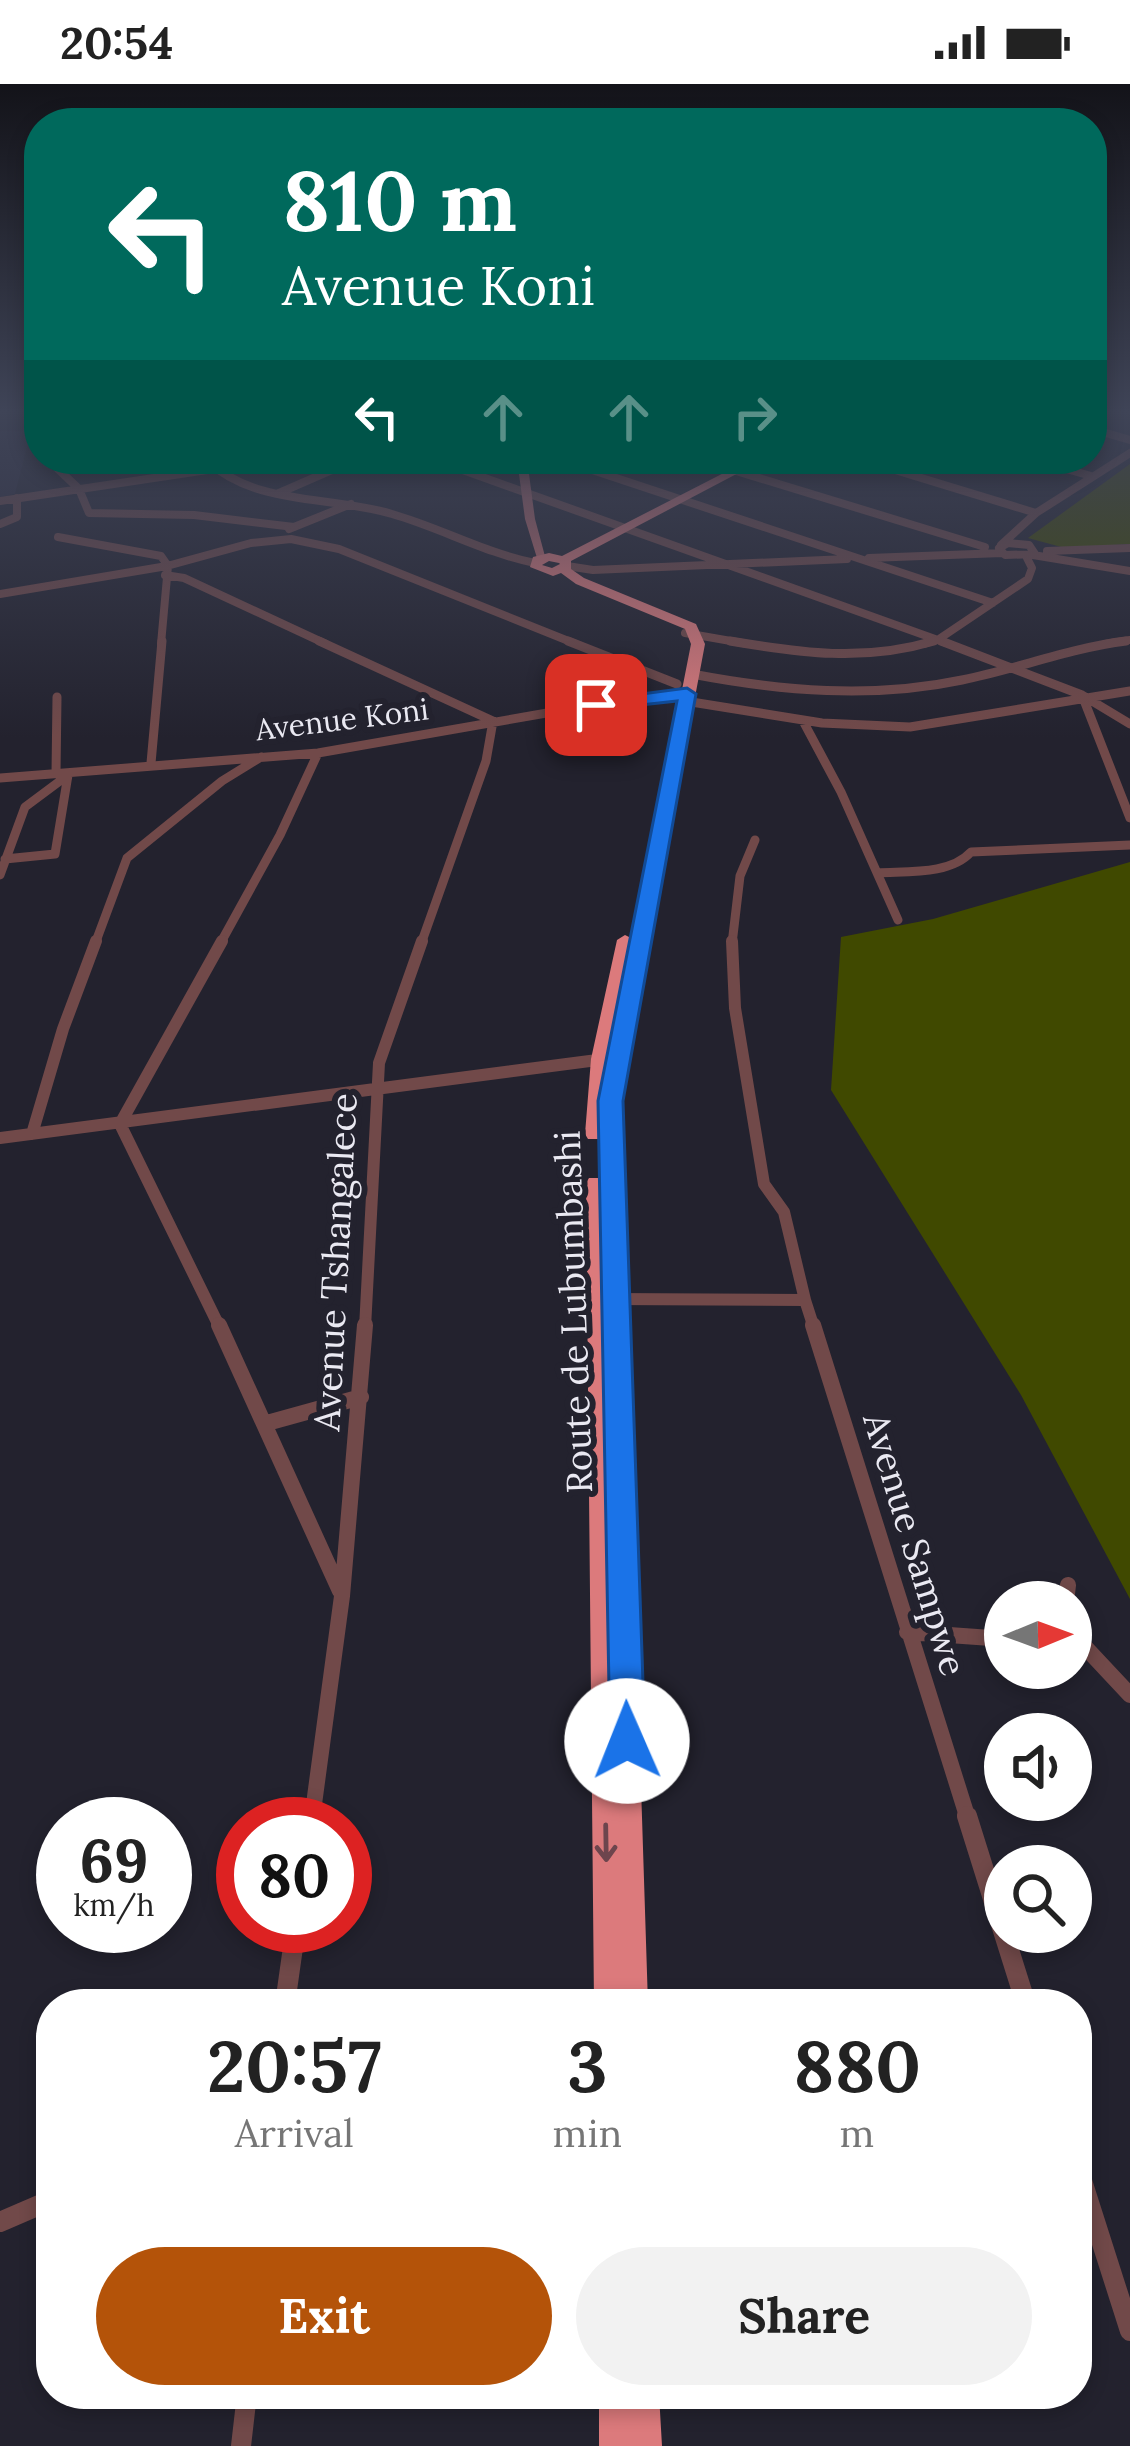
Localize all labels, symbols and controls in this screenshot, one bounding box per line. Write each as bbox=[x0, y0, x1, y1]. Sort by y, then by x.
text: 20:54 bbox=[60, 14, 173, 71]
text: 810 m bbox=[282, 146, 517, 254]
icon: left bbox=[84, 156, 240, 312]
text: Avenue Koni bbox=[282, 251, 595, 320]
icon: left bbox=[344, 384, 410, 450]
icon: ahead bbox=[470, 384, 536, 450]
icon: ahead bbox=[596, 384, 662, 450]
icon: right bbox=[722, 384, 788, 450]
pin bbox=[545, 654, 647, 756]
icon: arrive bbox=[563, 672, 629, 738]
street label: Avenue Koni bbox=[252, 690, 431, 749]
street label: Avenue Tshangalece bbox=[303, 1092, 367, 1433]
street label: Route de Lubumbashi bbox=[544, 1130, 602, 1494]
street label: Avenue Sampwe bbox=[853, 1406, 977, 1681]
north arrow bbox=[984, 1581, 1092, 1689]
map controls bbox=[984, 1581, 1092, 1953]
position arrow bbox=[564, 1678, 690, 1804]
button: sound bbox=[984, 1713, 1092, 1821]
speed limit sign: 80 bbox=[216, 1797, 372, 1953]
text: 69 bbox=[79, 1822, 149, 1898]
one-way arrow bbox=[595, 1823, 618, 1862]
button: search bbox=[984, 1845, 1092, 1953]
text: km/h bbox=[73, 1886, 155, 1924]
text: 20:57 bbox=[207, 2020, 382, 2112]
text: 3 bbox=[567, 2020, 607, 2112]
text: 880 bbox=[793, 2020, 921, 2112]
text: Arrival bbox=[235, 2108, 354, 2158]
text: min bbox=[553, 2108, 622, 2158]
text: m bbox=[840, 2108, 874, 2158]
button: Exit bbox=[96, 2247, 552, 2385]
button: Share bbox=[576, 2247, 1032, 2385]

